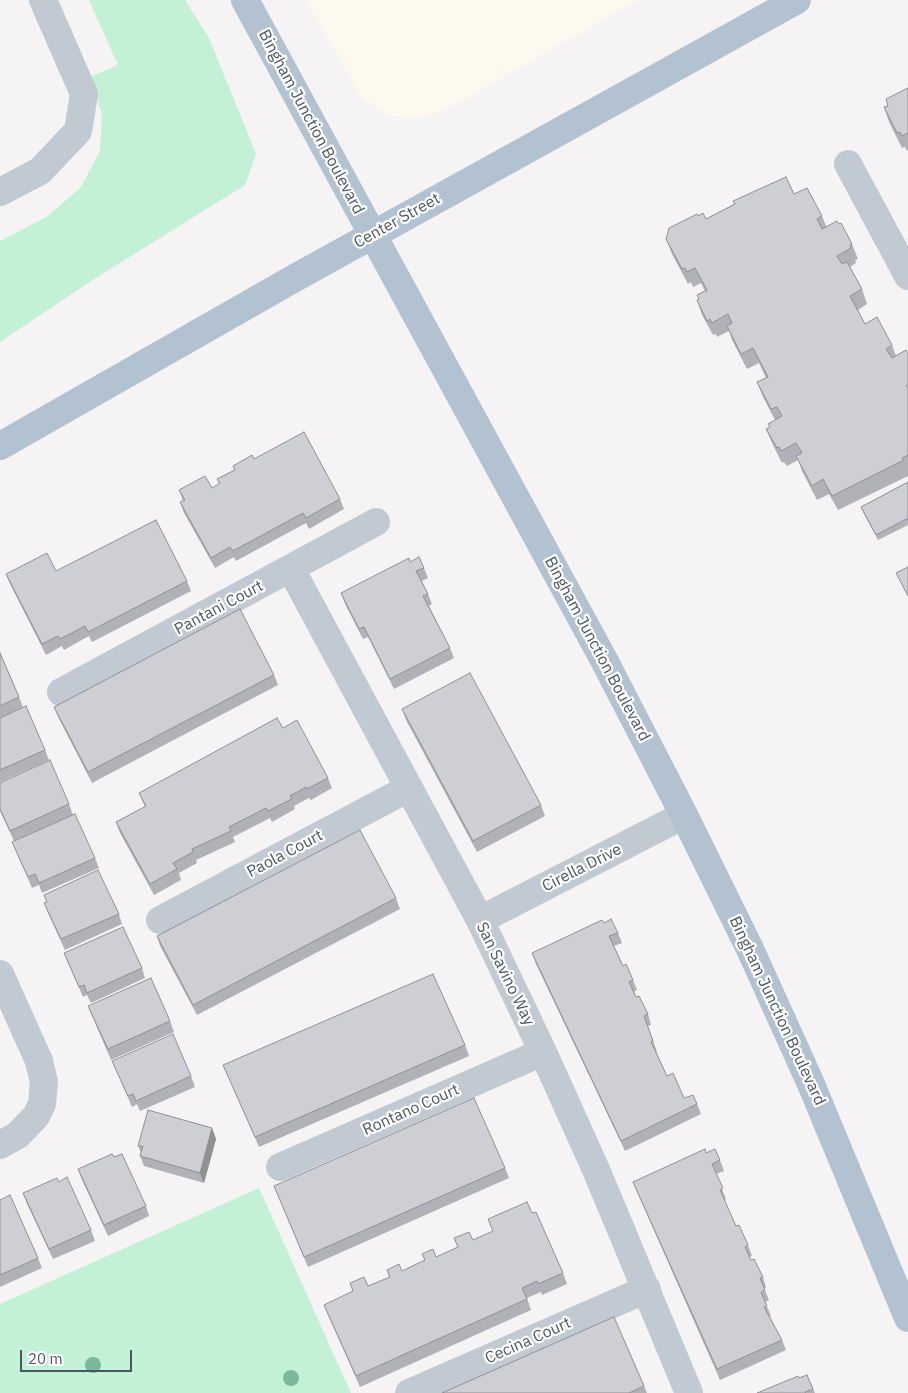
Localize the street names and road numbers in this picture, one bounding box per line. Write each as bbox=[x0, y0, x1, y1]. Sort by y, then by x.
street label: Bingham Junction Boulevard bbox=[254, 27, 368, 217]
street label: Center Street bbox=[351, 189, 443, 253]
street label: Bingham Junction Boulevard bbox=[540, 554, 654, 744]
street label: Pantani Court bbox=[171, 577, 267, 639]
street label: Paola Court bbox=[244, 826, 326, 882]
street label: Cirella Drive bbox=[539, 840, 625, 896]
street label: Bingham Junction Boulevard bbox=[725, 914, 829, 1108]
street label: San Savino Way bbox=[472, 919, 538, 1029]
street label: Rontano Court bbox=[360, 1080, 462, 1140]
street label: Cecina Court bbox=[482, 1314, 574, 1368]

